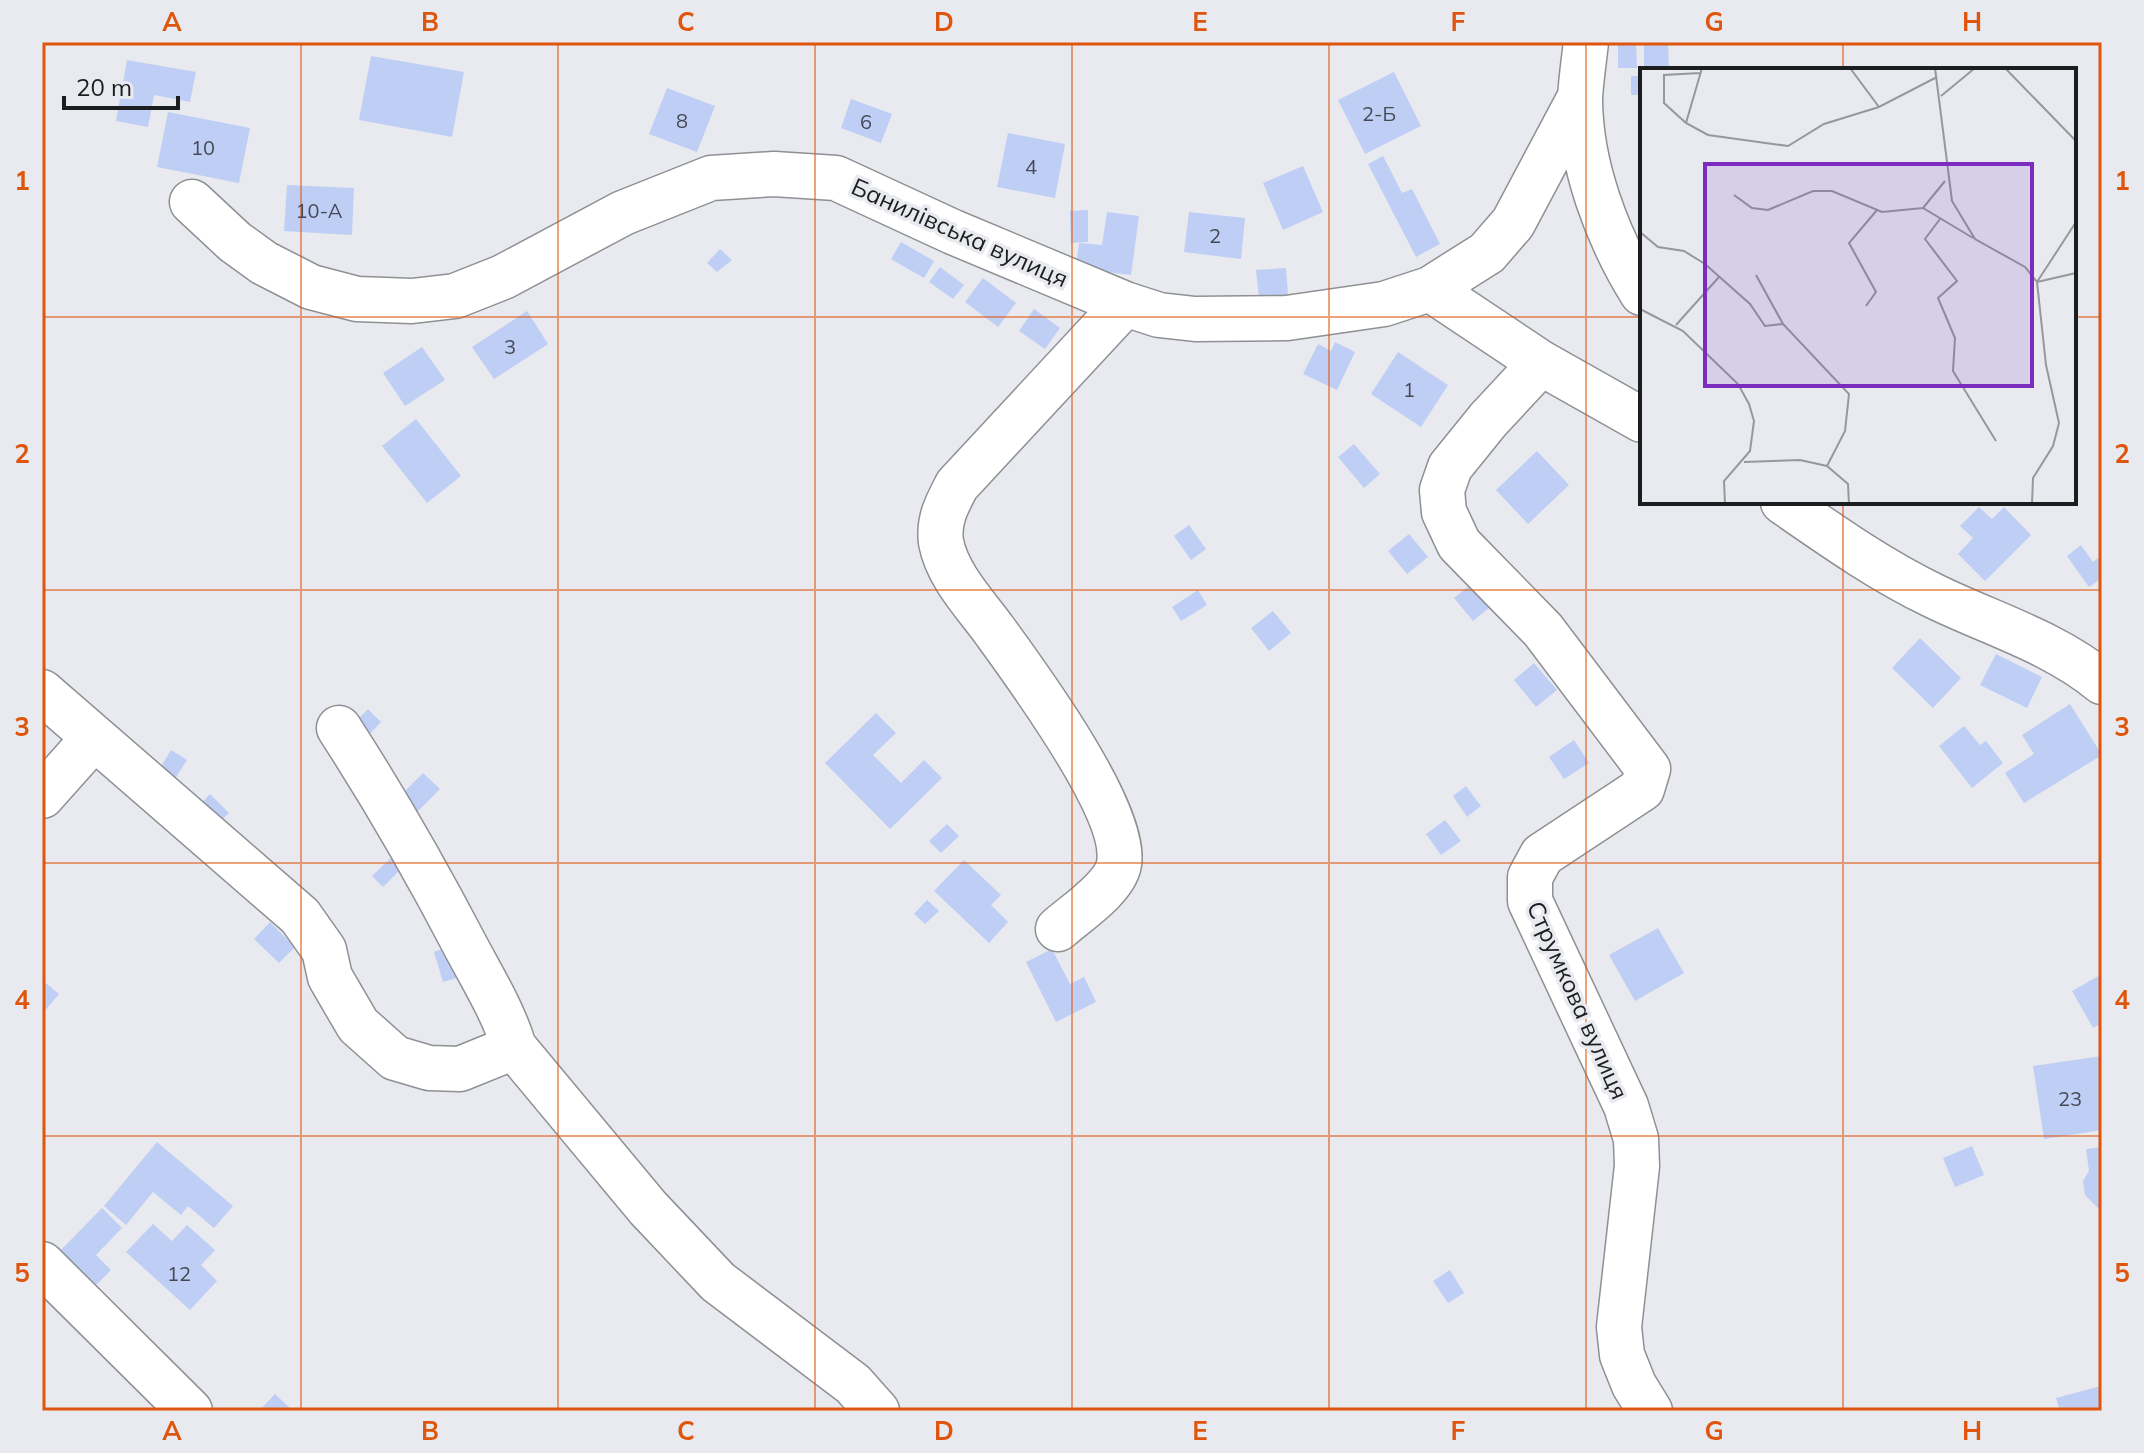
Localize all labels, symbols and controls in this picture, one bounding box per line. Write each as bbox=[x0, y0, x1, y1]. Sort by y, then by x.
text: A bbox=[162, 5, 182, 38]
text: B bbox=[421, 5, 439, 38]
text: C bbox=[677, 5, 695, 38]
text: D bbox=[934, 5, 954, 38]
text: E bbox=[1192, 5, 1208, 38]
text: F bbox=[1451, 5, 1466, 38]
text: G bbox=[1704, 5, 1724, 38]
text: H bbox=[1962, 5, 1982, 38]
scale bar bbox=[64, 60, 178, 110]
inset map bbox=[1640, 68, 2076, 504]
text: 20 m bbox=[76, 72, 132, 102]
house number: 2-Б bbox=[1362, 101, 1396, 126]
house number: 8 bbox=[676, 108, 688, 133]
house number: 6 bbox=[860, 109, 872, 134]
house number: 10 bbox=[191, 135, 215, 160]
house number: 4 bbox=[1025, 154, 1037, 179]
text: 1 bbox=[14, 164, 30, 197]
text: 1 bbox=[2114, 164, 2130, 197]
street label: Банилівська вулиця bbox=[847, 171, 1073, 293]
house number: 10-А bbox=[296, 198, 343, 223]
house number: 2 bbox=[1209, 223, 1221, 248]
house number: 3 bbox=[504, 334, 516, 359]
house number: 1 bbox=[1403, 377, 1415, 402]
text: 2 bbox=[14, 437, 30, 470]
text: 2 bbox=[2114, 437, 2130, 470]
text: 3 bbox=[14, 710, 30, 743]
text: 3 bbox=[2114, 710, 2130, 743]
street label: Струмкова вулиця bbox=[1521, 896, 1635, 1104]
text: 4 bbox=[14, 983, 30, 1016]
text: 4 bbox=[2114, 983, 2130, 1016]
house number: 23 bbox=[2058, 1086, 2082, 1111]
text: 5 bbox=[14, 1256, 30, 1289]
text: 5 bbox=[2114, 1256, 2130, 1289]
house number: 12 bbox=[167, 1261, 191, 1286]
text: A bbox=[162, 1414, 182, 1447]
text: B bbox=[421, 1414, 439, 1447]
text: C bbox=[677, 1414, 695, 1447]
text: D bbox=[934, 1414, 954, 1447]
text: E bbox=[1192, 1414, 1208, 1447]
text: F bbox=[1451, 1414, 1466, 1447]
text: G bbox=[1704, 1414, 1724, 1447]
text: H bbox=[1962, 1414, 1982, 1447]

